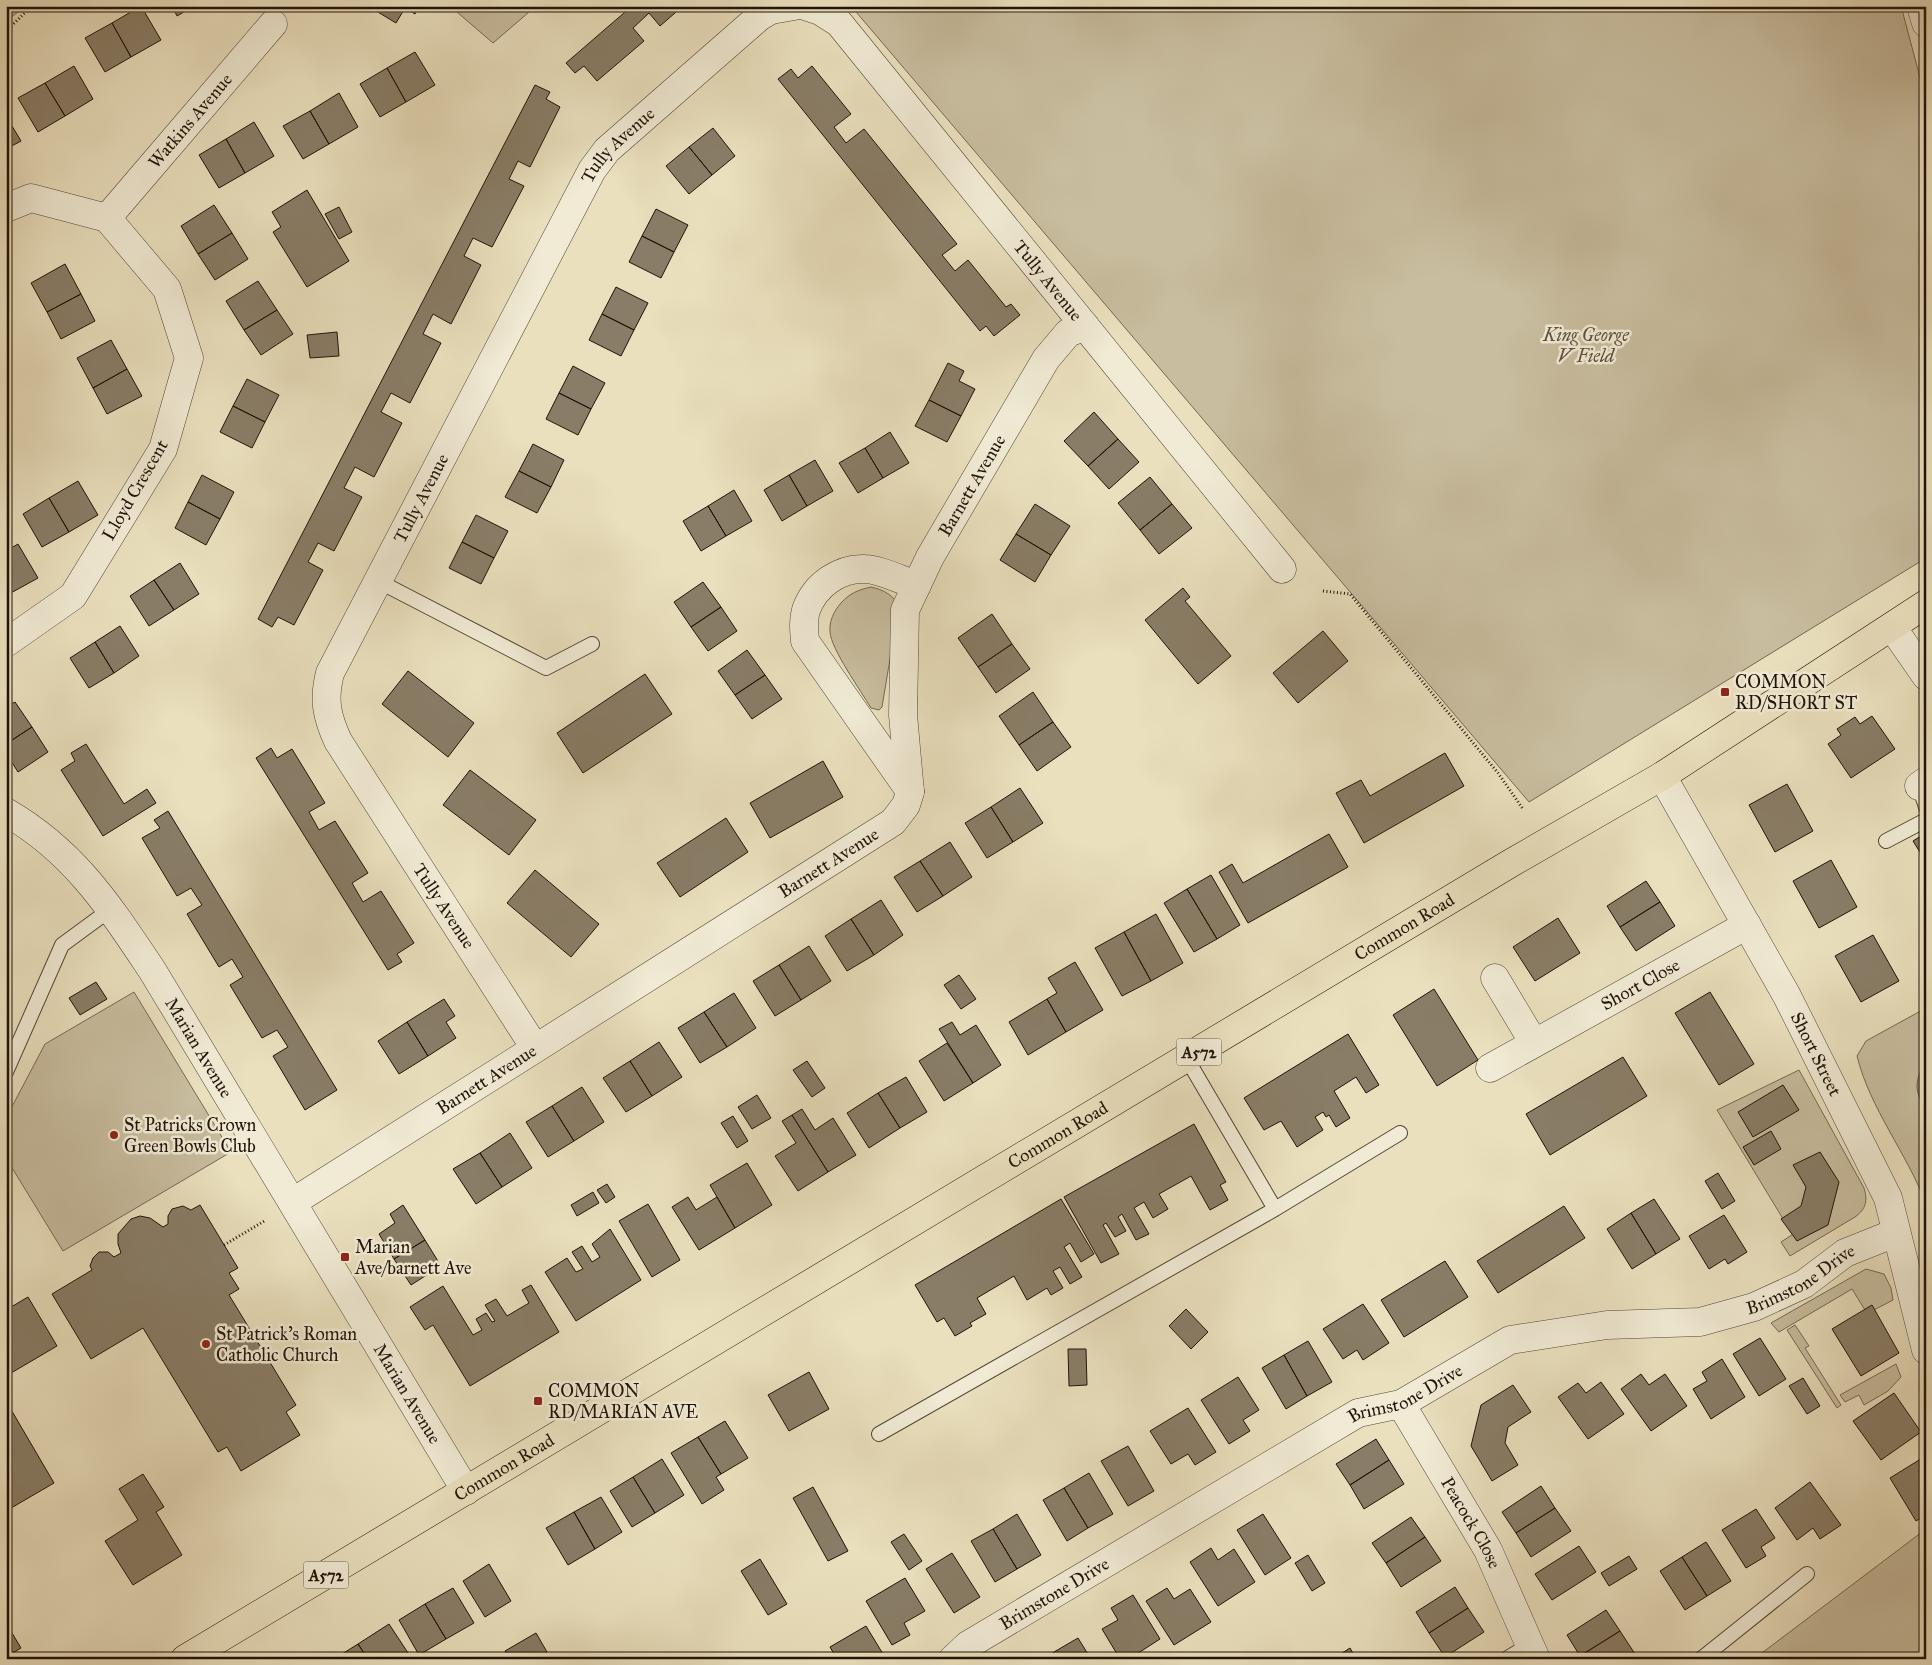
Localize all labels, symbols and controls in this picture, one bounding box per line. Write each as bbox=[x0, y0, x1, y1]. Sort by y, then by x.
street label: Watkins Avenue bbox=[144, 69, 237, 173]
street label: Tully Avenue bbox=[576, 102, 659, 186]
street label: Tully Avenue bbox=[1009, 236, 1087, 325]
park label: King George V Field bbox=[1542, 324, 1630, 367]
street label: Barnett Avenue bbox=[934, 431, 1010, 540]
street label: Lloyd Crescent bbox=[97, 435, 173, 544]
street label: Tully Avenue bbox=[389, 450, 453, 547]
place label: COMMON RD/SHORT ST bbox=[1735, 671, 1857, 714]
marker: COMMON RD/SHORT ST bbox=[1719, 686, 1731, 698]
street label: Barnett Avenue bbox=[774, 823, 883, 903]
street label: Tully Avenue bbox=[408, 859, 480, 953]
street label: Common Road bbox=[1350, 889, 1458, 966]
street label: Short Close bbox=[1597, 954, 1684, 1015]
street label: Marian Avenue bbox=[160, 993, 237, 1102]
street label: Short Street bbox=[1786, 1008, 1847, 1100]
road number: A572 bbox=[1176, 1038, 1222, 1066]
street label: Barnett Avenue bbox=[432, 1040, 541, 1119]
street label: Common Road bbox=[1004, 1097, 1112, 1174]
place label: St Patricks Crown Green Bowls Club bbox=[124, 1114, 256, 1157]
marker: St Patricks Crown Green Bowls Club bbox=[108, 1129, 120, 1141]
place label: Marian Ave/barnett Ave bbox=[354, 1236, 471, 1279]
street label: Brimstone Drive bbox=[1744, 1239, 1858, 1320]
marker: Marian Ave/barnett Ave bbox=[339, 1251, 351, 1263]
place label: St Patrick's Roman Catholic Church bbox=[216, 1323, 357, 1366]
marker: St Patrick's Roman Catholic Church bbox=[200, 1338, 212, 1350]
street label: Marian Avenue bbox=[369, 1339, 446, 1448]
street label: Brimstone Drive bbox=[1344, 1359, 1467, 1428]
place label: COMMON RD/MARIAN AVE bbox=[548, 1380, 698, 1423]
marker: COMMON RD/MARIAN AVE bbox=[532, 1395, 544, 1407]
street label: Common Road bbox=[450, 1429, 558, 1506]
street label: Peacock Close bbox=[1436, 1473, 1506, 1572]
street label: Brimstone Drive bbox=[996, 1553, 1113, 1635]
road number: A572 bbox=[304, 1562, 348, 1588]

